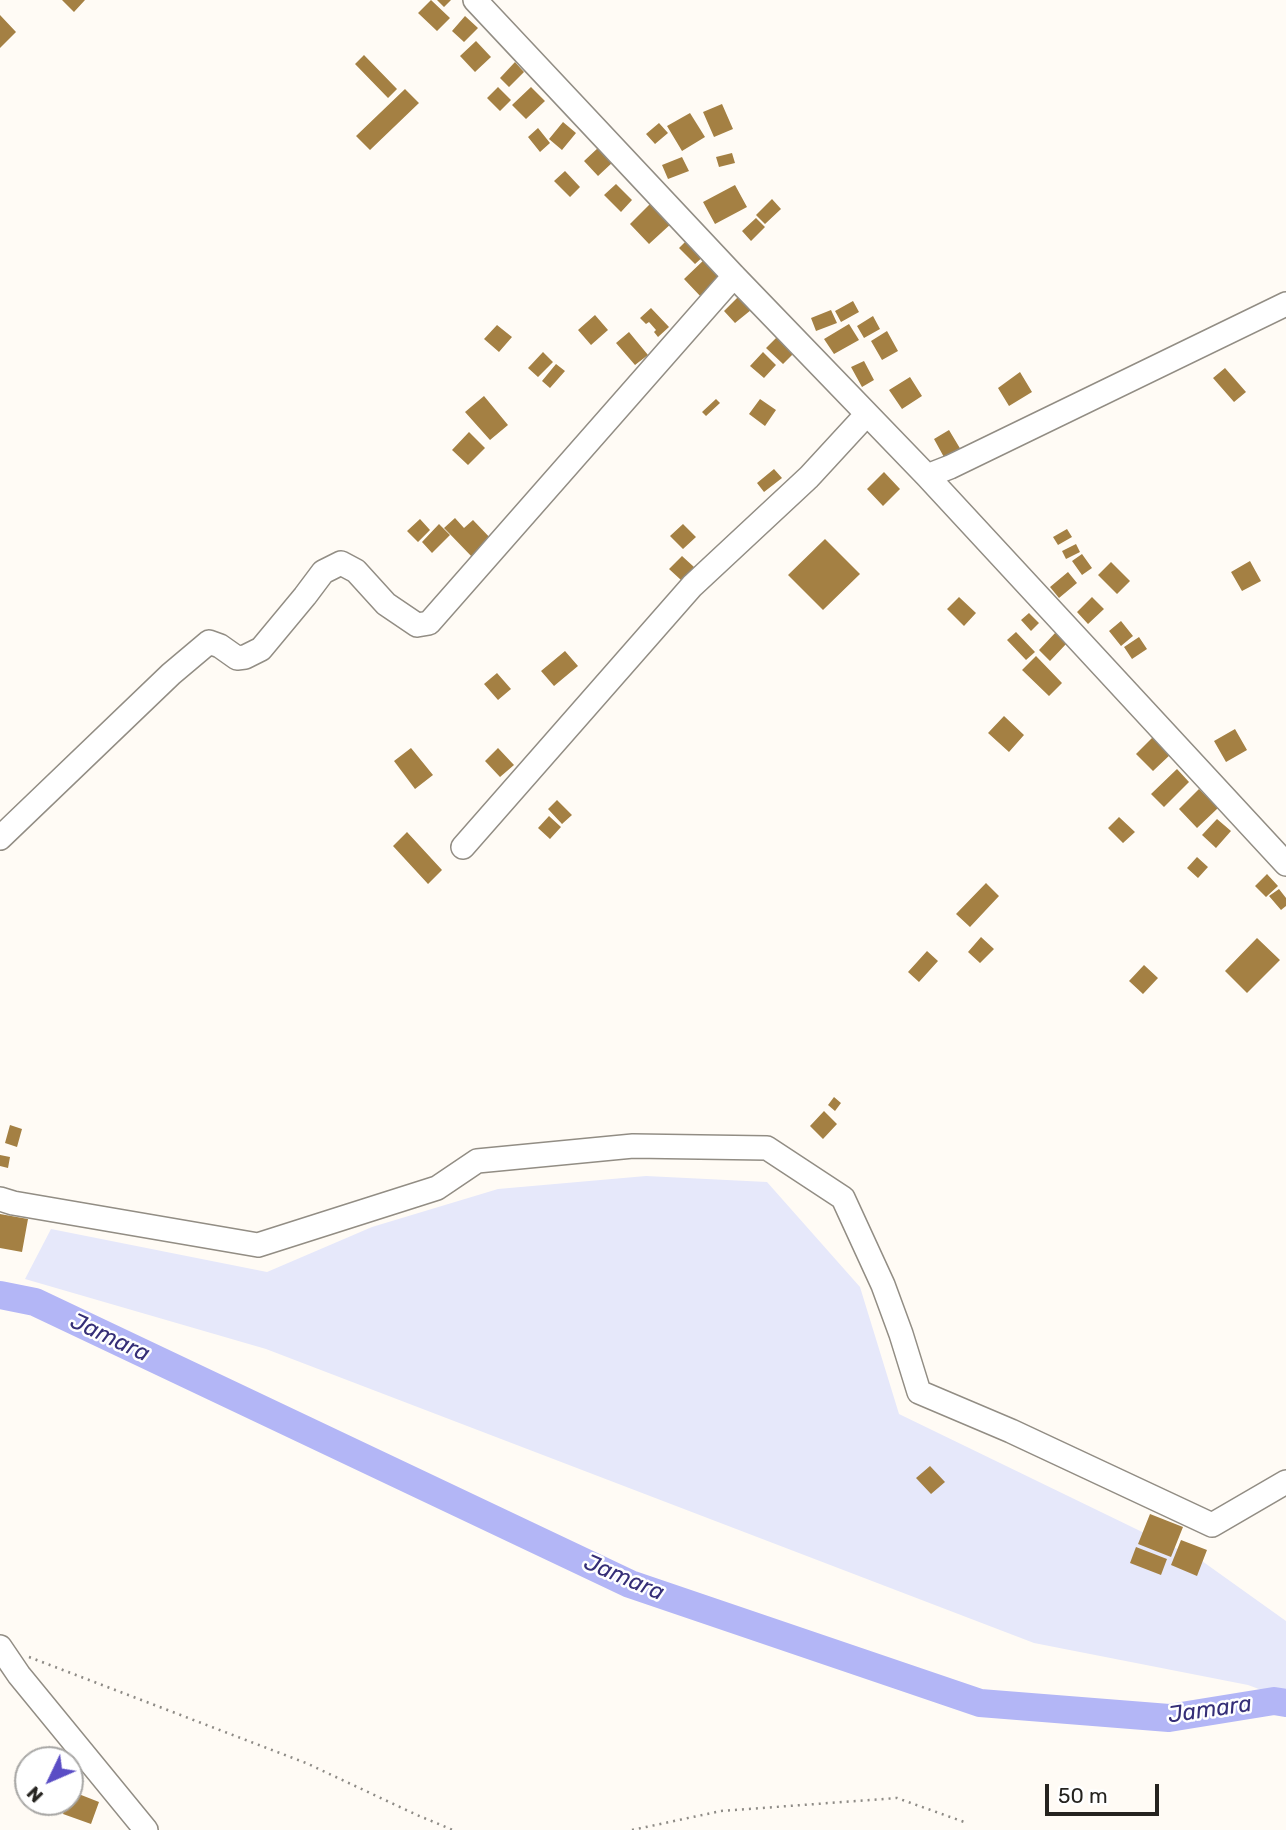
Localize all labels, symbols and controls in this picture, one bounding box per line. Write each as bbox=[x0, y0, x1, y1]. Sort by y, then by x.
water label: Jamara bbox=[66, 1308, 154, 1368]
water label: Jamara bbox=[580, 1549, 668, 1607]
water label: Jamara bbox=[1166, 1690, 1254, 1730]
north arrow bbox=[14, 1746, 84, 1816]
scale bar bbox=[1048, 1770, 1162, 1814]
text: N bbox=[22, 1782, 48, 1807]
text: 50 m bbox=[1058, 1783, 1108, 1808]

